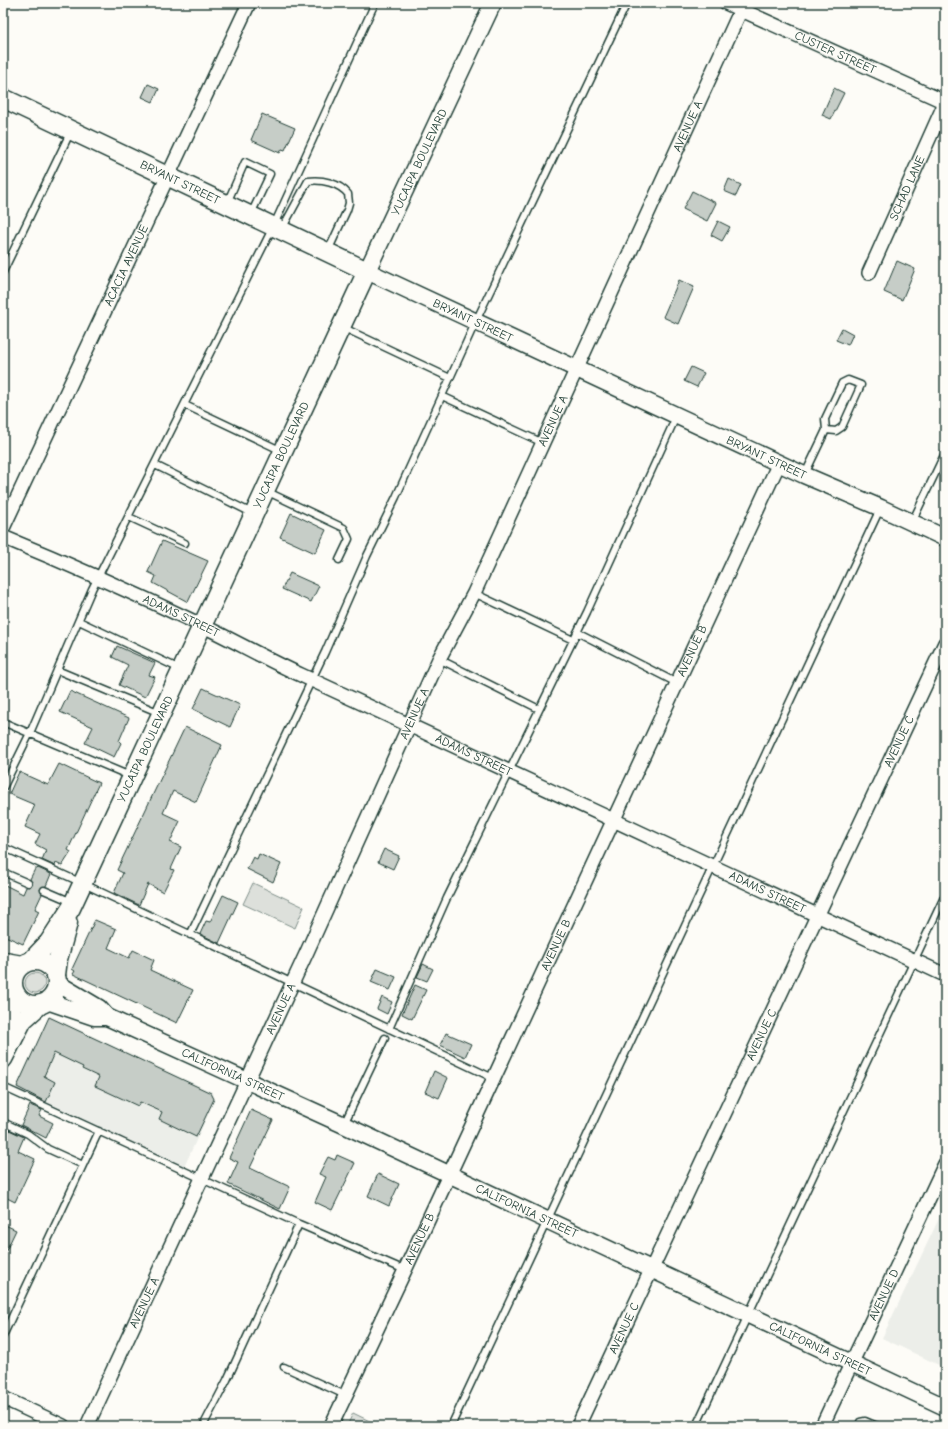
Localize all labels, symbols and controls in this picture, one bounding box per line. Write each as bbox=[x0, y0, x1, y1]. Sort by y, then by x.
street label: CUSTER STREET bbox=[792, 28, 879, 77]
street label: AVENUE A bbox=[670, 98, 705, 154]
street label: YUCAIPA BOULEVARD bbox=[388, 107, 450, 217]
street label: SCHAD LANE bbox=[886, 154, 928, 223]
street label: BRYANT STREET bbox=[138, 157, 223, 207]
street label: ACACIA AVENUE bbox=[101, 223, 151, 308]
street label: BRYANT STREET bbox=[431, 296, 516, 345]
street label: AVENUE A bbox=[535, 393, 571, 449]
street label: YUCAIPA BOULEVARD bbox=[250, 400, 312, 510]
street label: BRYANT STREET bbox=[724, 433, 809, 482]
street label: ADAMS STREET bbox=[141, 592, 223, 640]
street label: AVENUE B bbox=[674, 623, 710, 679]
street label: AVENUE A bbox=[397, 686, 432, 741]
street label: YUCAIPA BOULEVARD bbox=[114, 694, 176, 804]
street label: AVENUE C bbox=[881, 714, 917, 769]
street label: ADAMS STREET bbox=[433, 731, 515, 779]
street label: ADAMS STREET bbox=[727, 868, 809, 916]
street label: AVENUE B bbox=[538, 917, 574, 973]
street label: AVENUE A bbox=[263, 981, 298, 1036]
street label: AVENUE C bbox=[743, 1007, 779, 1063]
street label: CALIFORNIA STREET bbox=[179, 1045, 287, 1104]
street label: CALIFORNIA STREET bbox=[474, 1181, 581, 1241]
street label: AVENUE B bbox=[402, 1211, 437, 1267]
street label: AVENUE D bbox=[866, 1267, 902, 1323]
street label: AVENUE A bbox=[126, 1275, 162, 1330]
street label: AVENUE C bbox=[606, 1300, 642, 1356]
street label: CALIFORNIA STREET bbox=[767, 1318, 874, 1379]

